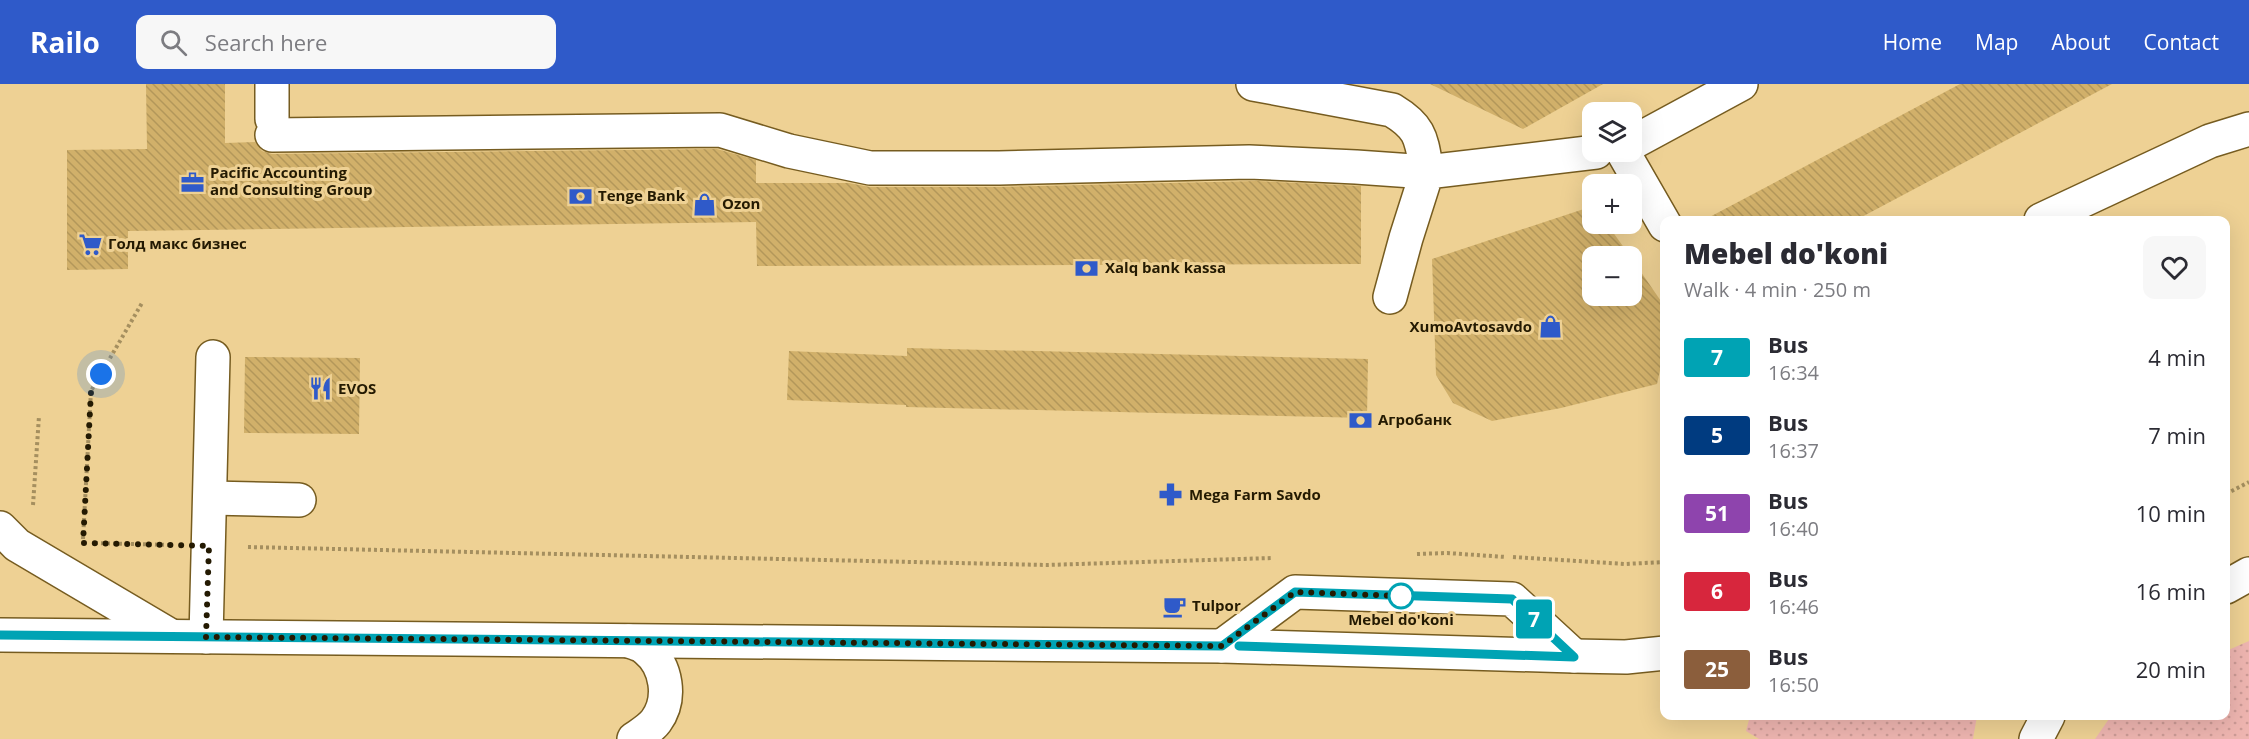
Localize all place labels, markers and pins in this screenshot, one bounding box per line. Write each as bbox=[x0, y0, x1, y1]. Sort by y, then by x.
place label: Pacific Accounting and Consulting Group bbox=[210, 162, 373, 199]
office icon: Pacific Accounting and Consulting Group bbox=[179, 169, 205, 195]
bank icon: Tenge Bank bbox=[567, 183, 593, 209]
place label: Tenge Bank bbox=[598, 185, 686, 205]
shop icon: Ozon bbox=[691, 191, 717, 217]
place label: Ozon bbox=[722, 193, 760, 213]
supermarket icon: Голд макс бизнес bbox=[77, 231, 103, 257]
place label: Голд макс бизнес bbox=[108, 233, 247, 253]
bank icon: Xalq bank kassa bbox=[1074, 255, 1100, 281]
place label: Xalq bank kassa bbox=[1105, 257, 1226, 277]
shop icon: XumoAvtosavdo bbox=[1537, 314, 1563, 340]
place label: XumoAvtosavdo bbox=[1410, 316, 1532, 336]
restaurant icon: EVOS bbox=[307, 376, 333, 402]
place label: EVOS bbox=[338, 378, 376, 398]
bank icon: Агробанк bbox=[1347, 407, 1373, 433]
place label: Агробанк bbox=[1378, 409, 1453, 429]
pharmacy icon: Mega Farm Savdo bbox=[1158, 482, 1184, 508]
place label: Mega Farm Savdo bbox=[1189, 484, 1321, 504]
marker: Mebel do'koni bbox=[1388, 583, 1414, 609]
cafe icon: Tulpor bbox=[1161, 593, 1187, 619]
place label: Tulpor bbox=[1192, 595, 1241, 615]
place label: Mebel do'koni bbox=[1348, 609, 1454, 629]

